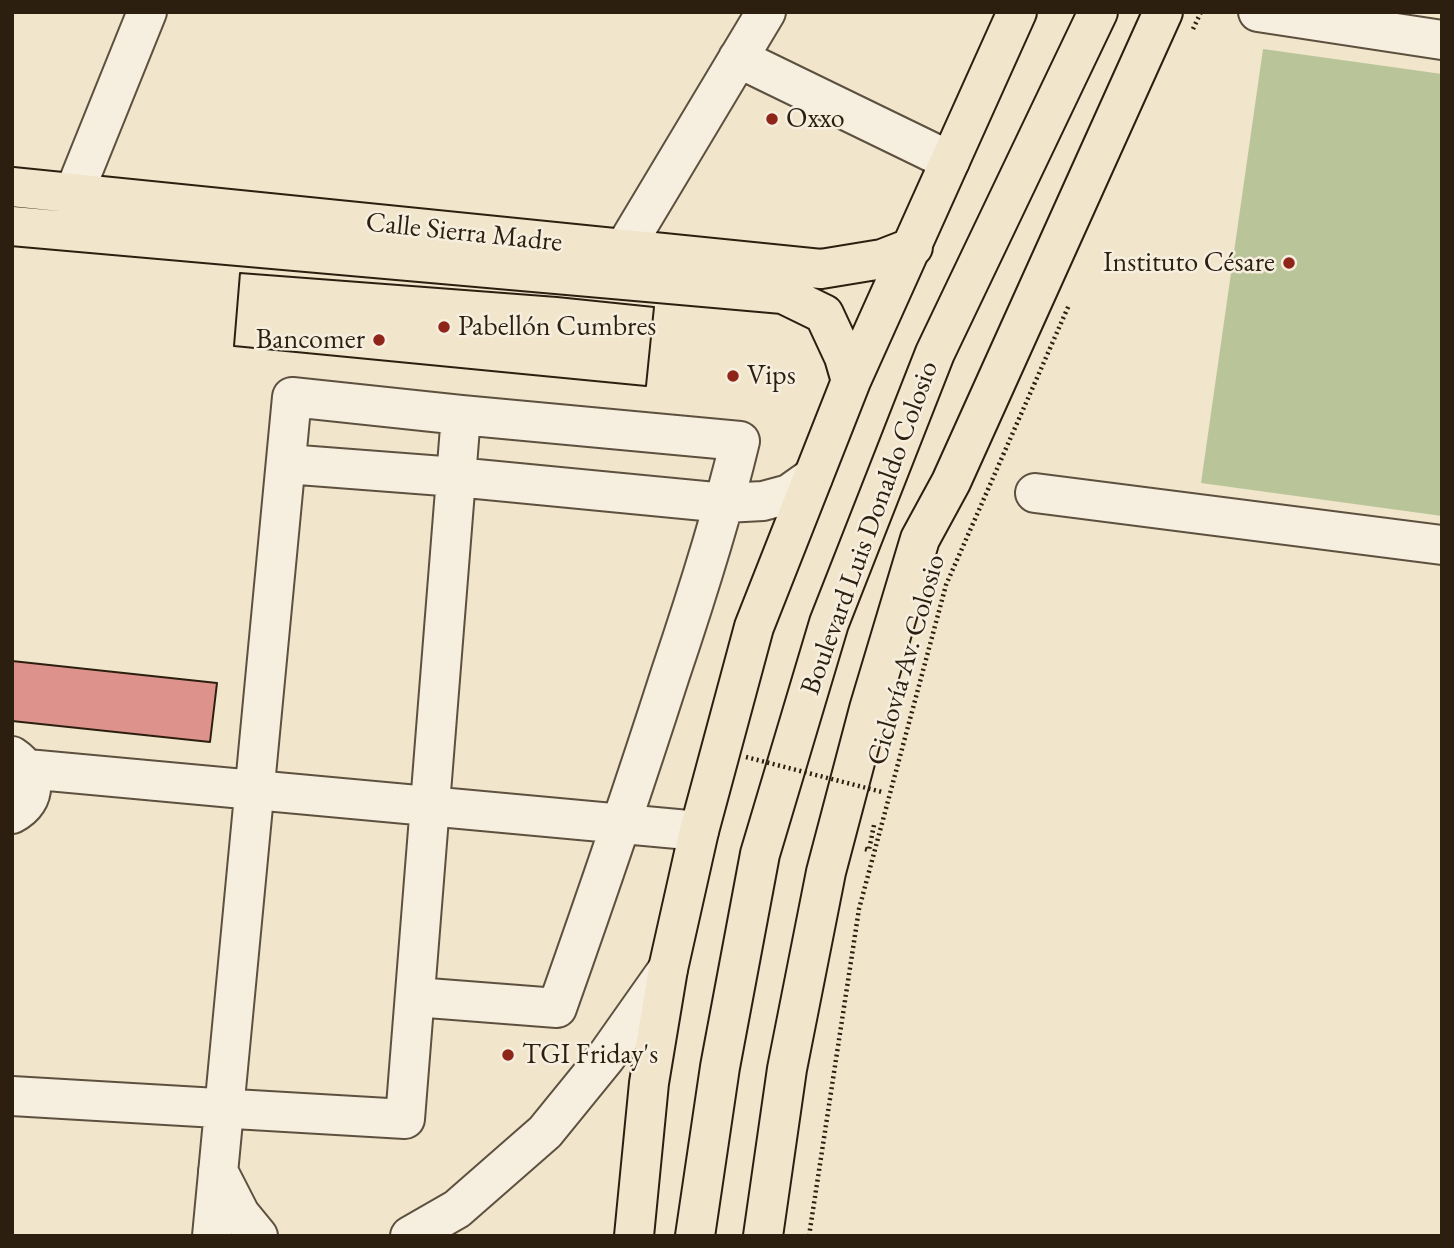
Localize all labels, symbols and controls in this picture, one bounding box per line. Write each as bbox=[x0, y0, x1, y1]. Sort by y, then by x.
place label: Oxxo bbox=[786, 102, 845, 136]
marker: Oxxo bbox=[764, 111, 780, 127]
street label: Calle Sierra Madre bbox=[364, 206, 564, 260]
place label: Instituto Césare bbox=[1103, 246, 1275, 280]
marker: Instituto Césare bbox=[1281, 255, 1297, 271]
place label: Pabellón Cumbres bbox=[458, 310, 656, 344]
marker: Pabellón Cumbres bbox=[436, 319, 452, 335]
place label: Bancomer bbox=[256, 323, 365, 357]
marker: Bancomer bbox=[371, 332, 387, 348]
street label: Boulevard Luis Donaldo Colosio bbox=[794, 357, 946, 699]
place label: Vips bbox=[747, 359, 796, 393]
marker: Vips bbox=[725, 368, 741, 384]
street label: Ciclovía Av. Colosio bbox=[861, 551, 953, 769]
place label: TGI Friday's bbox=[522, 1038, 658, 1072]
marker: TGI Friday's bbox=[500, 1047, 516, 1063]

